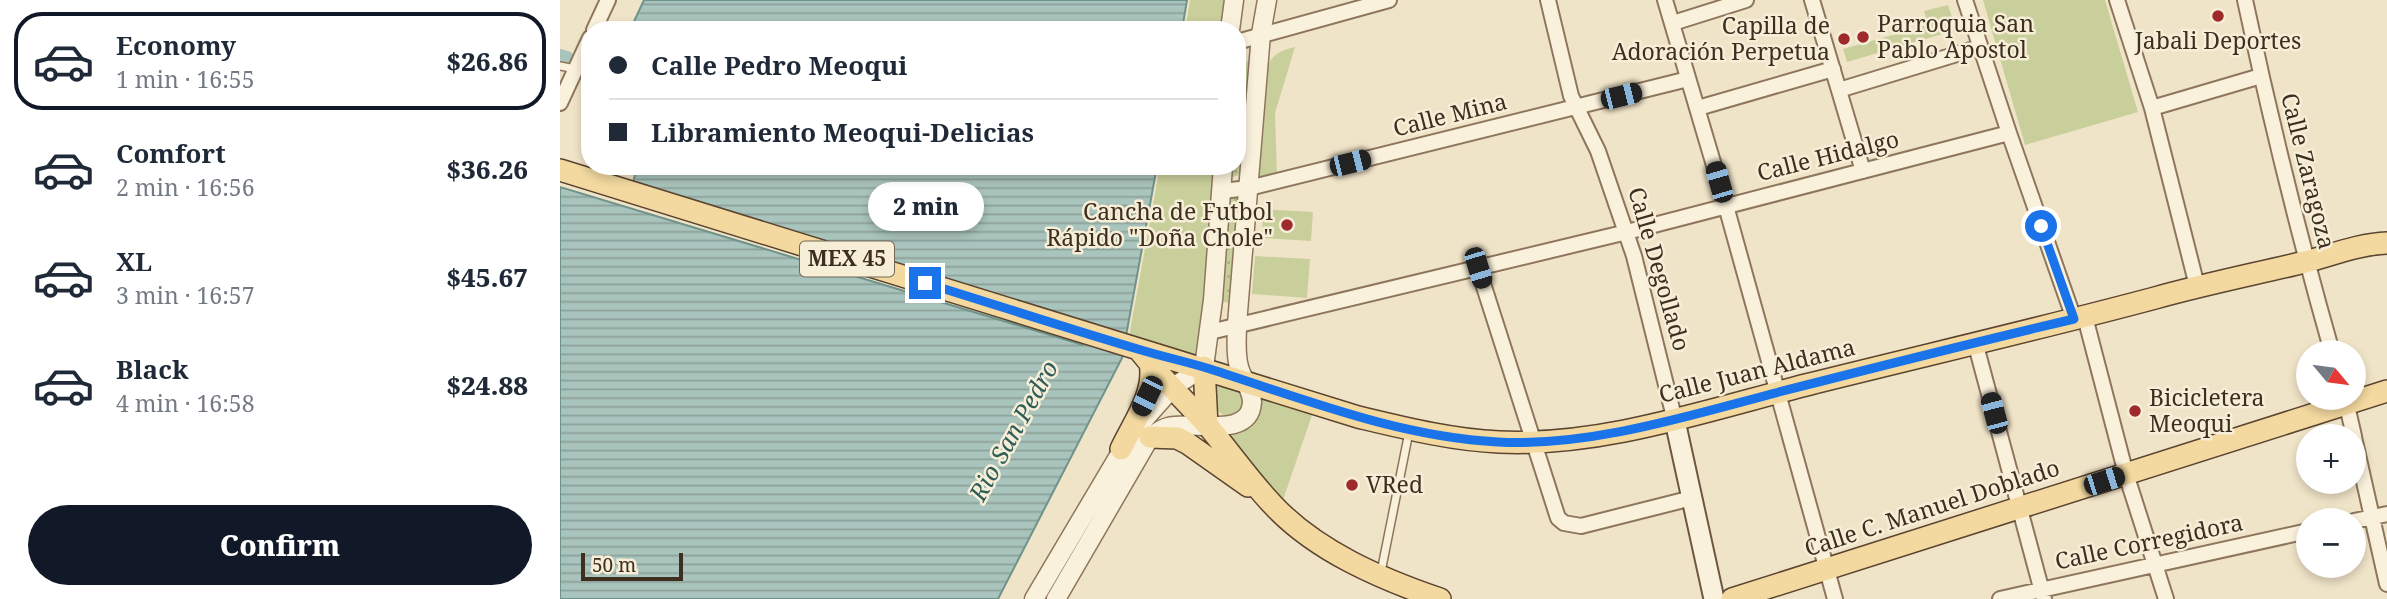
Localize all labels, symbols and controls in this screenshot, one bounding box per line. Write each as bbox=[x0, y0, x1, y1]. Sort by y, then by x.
place label: Parroquia San Pablo Apostol bbox=[1877, 7, 2034, 65]
marker: Jabali Deportes bbox=[2210, 8, 2226, 24]
place label: Capilla de Adoración Perpetua bbox=[1612, 9, 1830, 67]
place label: Jabali Deportes bbox=[2134, 24, 2301, 56]
text: Economy bbox=[116, 27, 236, 63]
marker: Parroquia San Pablo Apostol bbox=[1855, 29, 1871, 45]
icon: car bbox=[32, 30, 95, 93]
marker: Capilla de Adoración Perpetua bbox=[1836, 31, 1852, 47]
text: $26.86 bbox=[446, 43, 528, 79]
text: Calle Pedro Meoqui bbox=[651, 47, 908, 83]
text: 1 min · 16:55 bbox=[116, 63, 254, 95]
car bbox=[1599, 81, 1644, 111]
street label: Calle Mina bbox=[1389, 84, 1510, 144]
street label: Calle Zaragoza bbox=[2274, 89, 2344, 252]
text: Libramiento Meoqui-Delicias bbox=[651, 114, 1034, 150]
street label: Calle Hidalgo bbox=[1754, 122, 1902, 188]
text: Comfort bbox=[116, 135, 226, 171]
icon: car bbox=[32, 138, 95, 201]
car bbox=[1328, 148, 1373, 178]
text: $36.26 bbox=[446, 151, 528, 187]
car bbox=[1704, 159, 1735, 205]
text: 2 min · 16:56 bbox=[116, 171, 254, 203]
callout: 2 min bbox=[867, 182, 983, 230]
street label: Calle Degollado bbox=[1621, 183, 1699, 354]
text: 2 min bbox=[893, 190, 959, 222]
place label: Cancha de Futbol Rápido "Doña Chole" bbox=[1046, 195, 1273, 253]
route start bbox=[2025, 210, 2057, 242]
marker: Cancha de Futbol Rápido "Doña Chole" bbox=[1279, 217, 1295, 233]
road number: MEX 45 bbox=[800, 242, 894, 276]
text: XL bbox=[116, 243, 152, 279]
car bbox=[1462, 245, 1495, 291]
icon: car bbox=[32, 246, 95, 309]
text: $45.67 bbox=[446, 259, 528, 295]
route end bbox=[909, 267, 941, 299]
text: 3 min · 16:57 bbox=[116, 279, 254, 311]
street label: Calle Juan Aldama bbox=[1655, 330, 1858, 410]
north arrow bbox=[2296, 340, 2366, 410]
map controls bbox=[2296, 340, 2366, 578]
text: Black bbox=[116, 351, 189, 387]
icon: car bbox=[32, 354, 95, 417]
water label: Rio San Pedro bbox=[960, 354, 1065, 507]
text: $24.88 bbox=[446, 367, 528, 403]
car bbox=[1129, 373, 1166, 419]
place label: Bicicletera Meoqui bbox=[2149, 381, 2265, 439]
text: 4 min · 16:58 bbox=[116, 387, 254, 419]
car bbox=[1979, 390, 2010, 436]
marker: Bicicletera Meoqui bbox=[2127, 403, 2143, 419]
button: + bbox=[2296, 424, 2366, 494]
street label: Calle C. Manuel Doblado bbox=[1800, 451, 2063, 563]
car bbox=[2081, 465, 2128, 497]
place label: VRed bbox=[1366, 468, 1423, 500]
marker: VRed bbox=[1344, 477, 1360, 493]
button: Confirm bbox=[28, 505, 532, 585]
street label: Calle Corregidora bbox=[2052, 505, 2246, 577]
button: − bbox=[2296, 508, 2366, 578]
scale bar bbox=[581, 550, 682, 582]
text: 50 m bbox=[592, 552, 636, 578]

